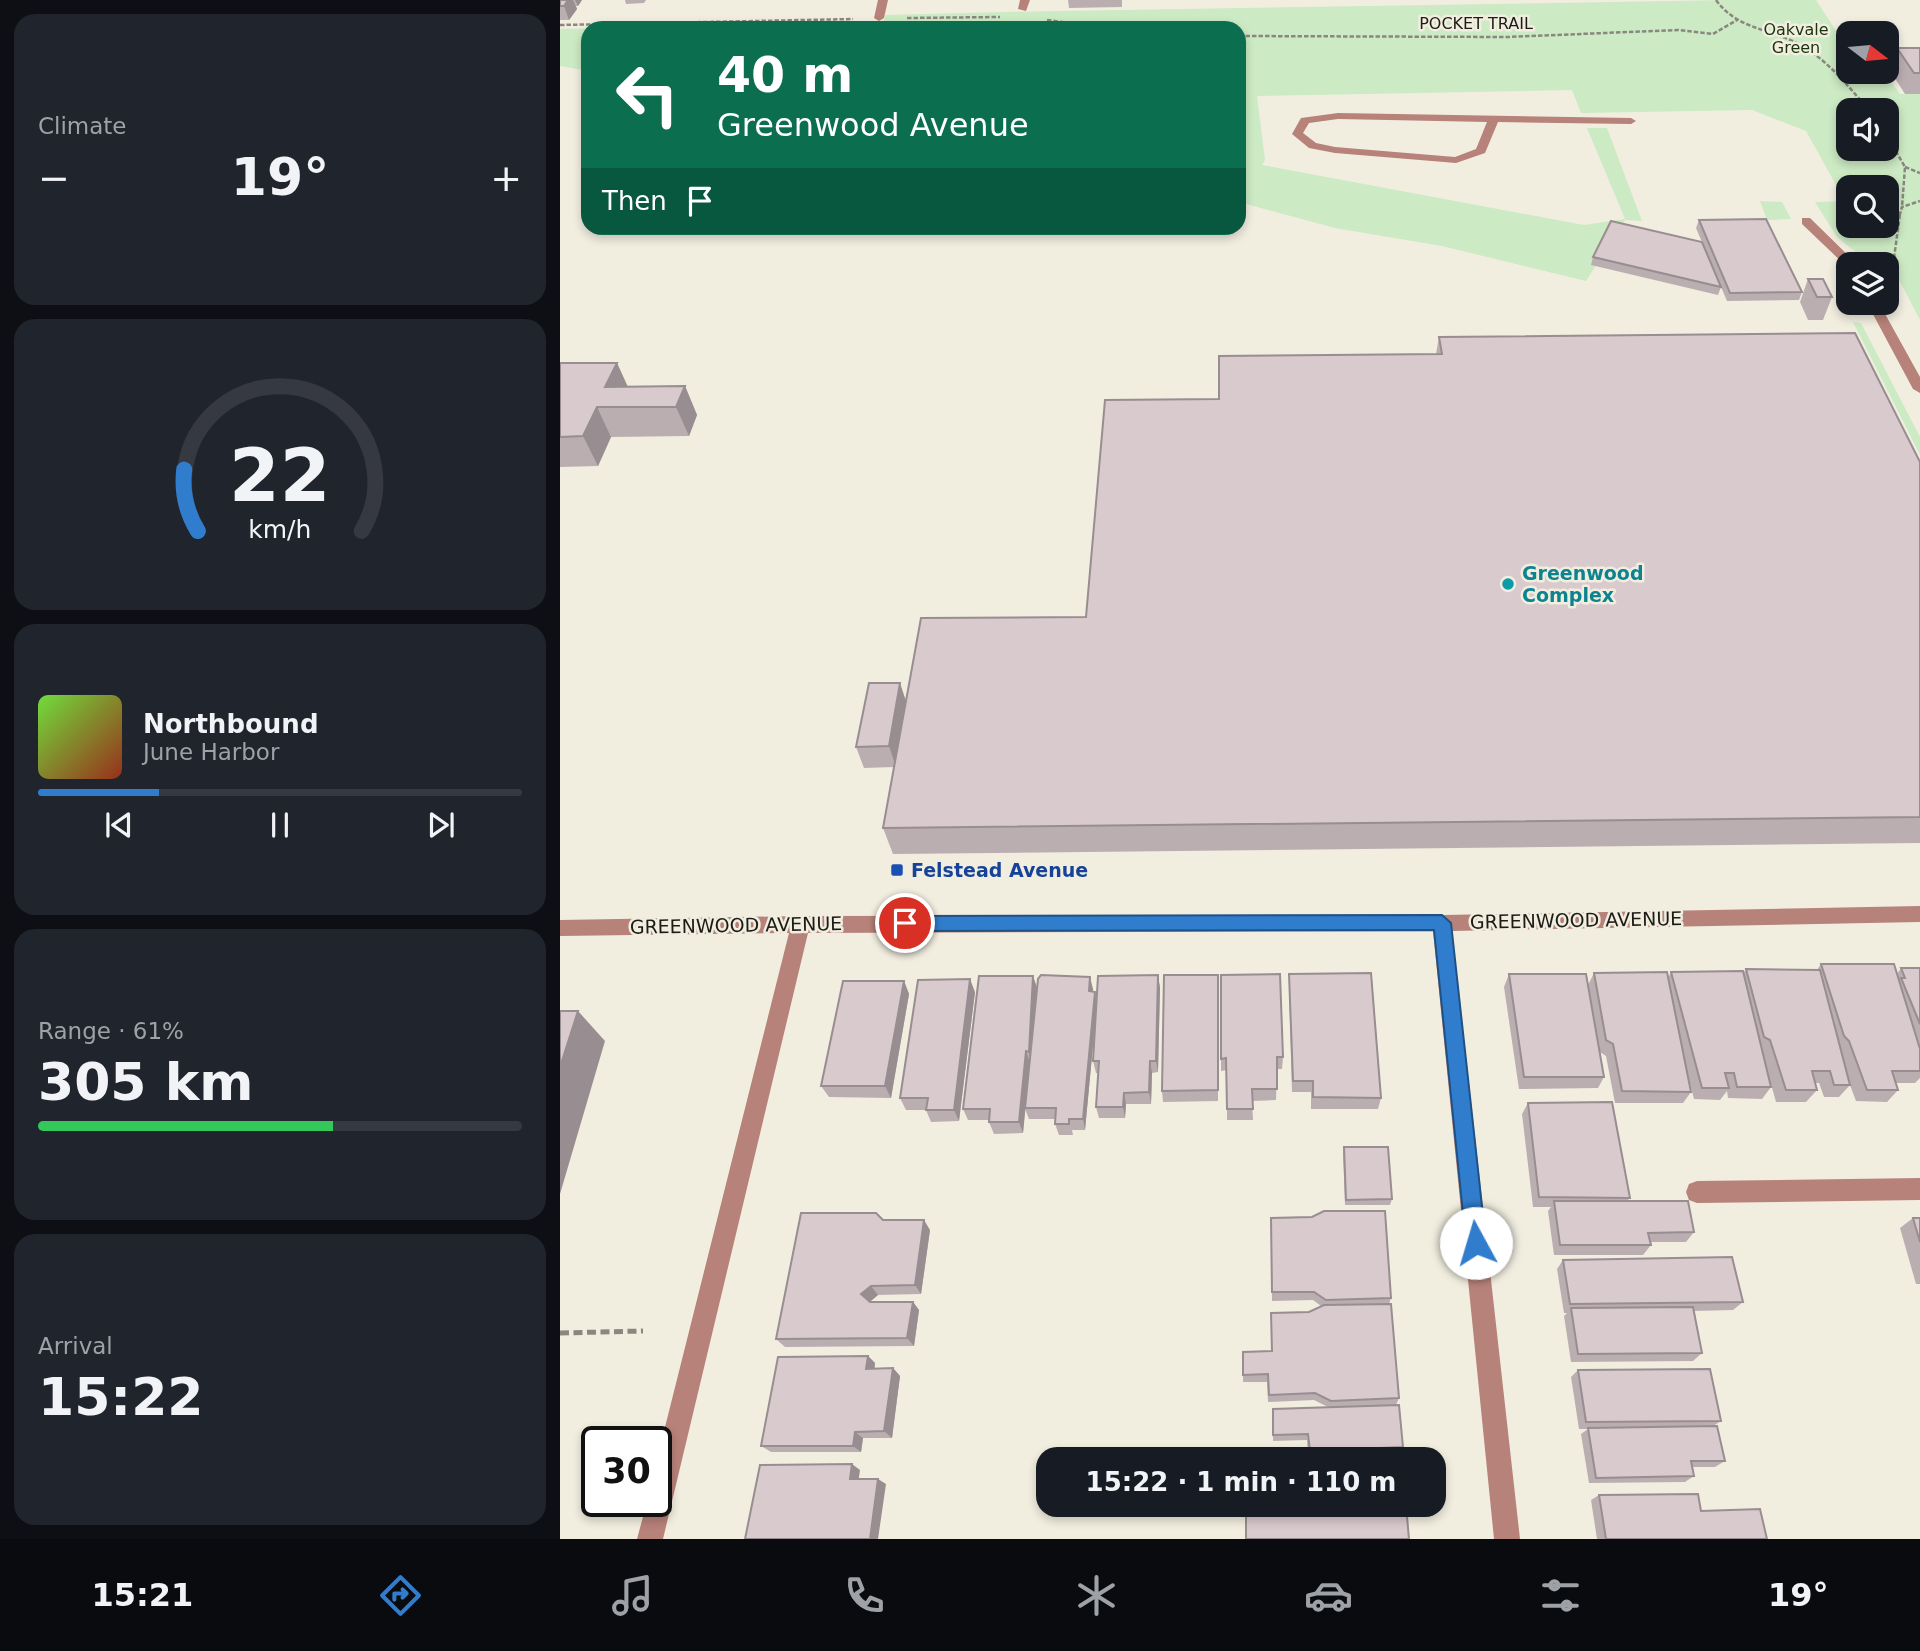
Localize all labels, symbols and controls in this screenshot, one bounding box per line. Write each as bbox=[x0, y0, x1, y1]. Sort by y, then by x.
street label: POCKET TRAIL bbox=[1419, 14, 1533, 33]
park label: Oakvale Green bbox=[1763, 20, 1829, 57]
north arrow bbox=[1836, 21, 1899, 84]
map controls bbox=[1836, 21, 1899, 315]
text: 40 m bbox=[717, 47, 853, 104]
icon: left bbox=[602, 49, 693, 140]
button: sound bbox=[1836, 98, 1899, 161]
text: Greenwood Avenue bbox=[717, 106, 1029, 144]
text: Climate bbox=[38, 113, 127, 139]
text: 19° bbox=[231, 147, 329, 207]
text: − bbox=[38, 156, 70, 200]
text: + bbox=[490, 156, 522, 200]
button: search bbox=[1836, 175, 1899, 238]
icon: arrive bbox=[681, 182, 719, 220]
text: Then bbox=[602, 186, 667, 216]
button: layers bbox=[1836, 252, 1899, 315]
text: 22 bbox=[229, 433, 331, 518]
text: km/h bbox=[248, 514, 312, 543]
place label: Greenwood Complex bbox=[1522, 562, 1644, 606]
marker: Greenwood Complex bbox=[1500, 576, 1516, 592]
text: Northbound bbox=[143, 709, 319, 739]
text: June Harbor bbox=[143, 739, 279, 765]
icon: previous bbox=[100, 806, 138, 844]
icon: pause bbox=[261, 806, 299, 844]
icon: next bbox=[422, 806, 460, 844]
place label: Felstead Avenue bbox=[911, 859, 1088, 881]
marker: Felstead Avenue bbox=[889, 862, 905, 878]
pin bbox=[875, 893, 935, 953]
icon: arrive bbox=[886, 904, 924, 942]
street label: GREENWOOD AVENUE bbox=[1470, 907, 1682, 933]
street label: GREENWOOD AVENUE bbox=[630, 912, 842, 938]
text: Range · 61% bbox=[38, 1018, 184, 1044]
text: 305 km bbox=[38, 1052, 253, 1112]
position arrow bbox=[1439, 1206, 1513, 1280]
text: Arrival bbox=[38, 1333, 113, 1359]
text: 15:22 bbox=[38, 1367, 204, 1427]
speed limit sign: 30 bbox=[581, 1426, 672, 1517]
text: 15:22 · 1 min · 110 m bbox=[1086, 1467, 1396, 1497]
icon: directions bbox=[376, 1571, 425, 1620]
icon: music bbox=[608, 1571, 657, 1620]
icon: phone bbox=[840, 1571, 889, 1620]
icon: climate bbox=[1072, 1571, 1121, 1620]
icon: car bbox=[1304, 1571, 1353, 1620]
icon: filters bbox=[1536, 1571, 1585, 1620]
text: 15:21 bbox=[91, 1576, 193, 1614]
text: 19° bbox=[1768, 1576, 1828, 1614]

